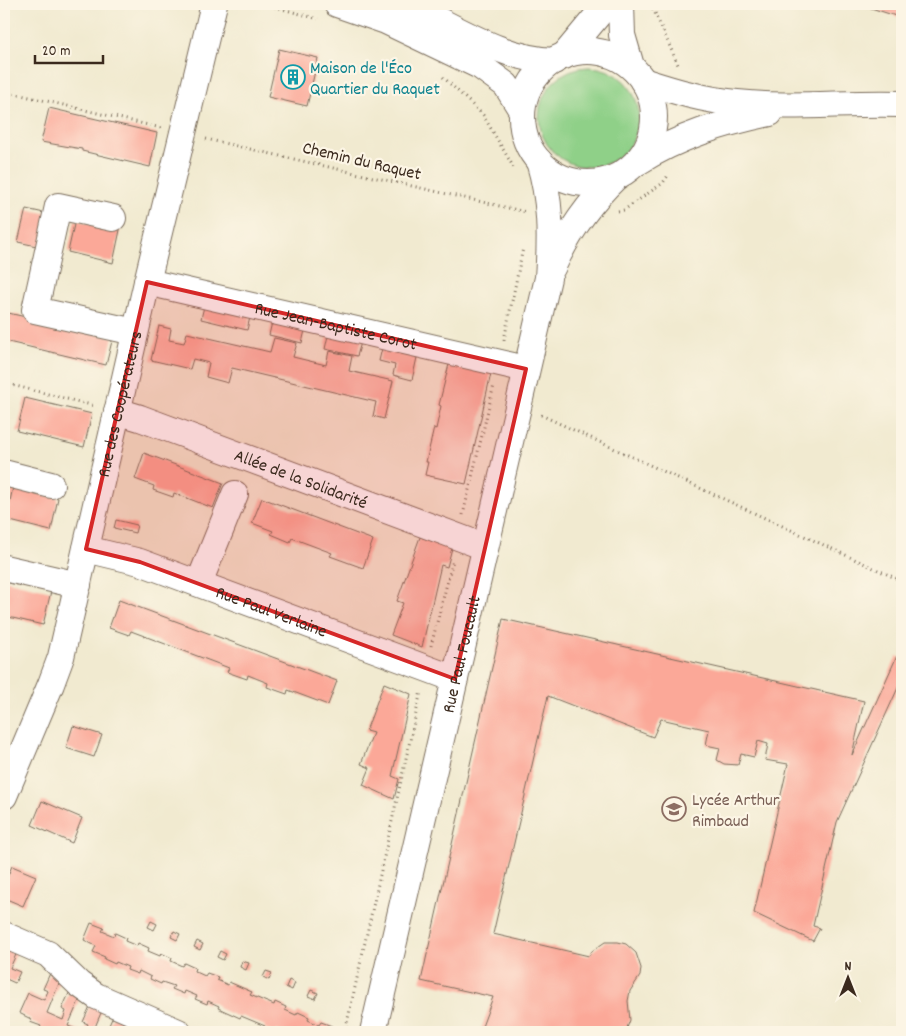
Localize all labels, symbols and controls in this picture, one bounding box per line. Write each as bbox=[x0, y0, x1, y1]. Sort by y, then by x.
scale bar bbox=[35, 32, 102, 64]
text: 20 m bbox=[42, 41, 70, 63]
place label: Maison de l'Éco Quartier du Raquet bbox=[310, 57, 440, 103]
building icon: Maison de l'Éco Quartier du Raquet bbox=[280, 64, 306, 90]
street label: Chemin du Raquet bbox=[300, 137, 424, 188]
street label: Rue Jean-Baptiste Corot bbox=[252, 297, 419, 359]
street label: Rue des Coopérateurs bbox=[93, 329, 150, 480]
street label: Allée de la Solidarité bbox=[230, 444, 371, 517]
street label: Rue Paul Verlaine bbox=[212, 581, 330, 645]
street label: Rue Paul Foucault bbox=[437, 593, 489, 716]
place label: Lycée Arthur Rimbaud bbox=[692, 789, 780, 835]
school or university icon: Lycée Arthur Rimbaud bbox=[661, 796, 687, 822]
north arrow bbox=[824, 954, 874, 1004]
text: N bbox=[845, 957, 852, 977]

